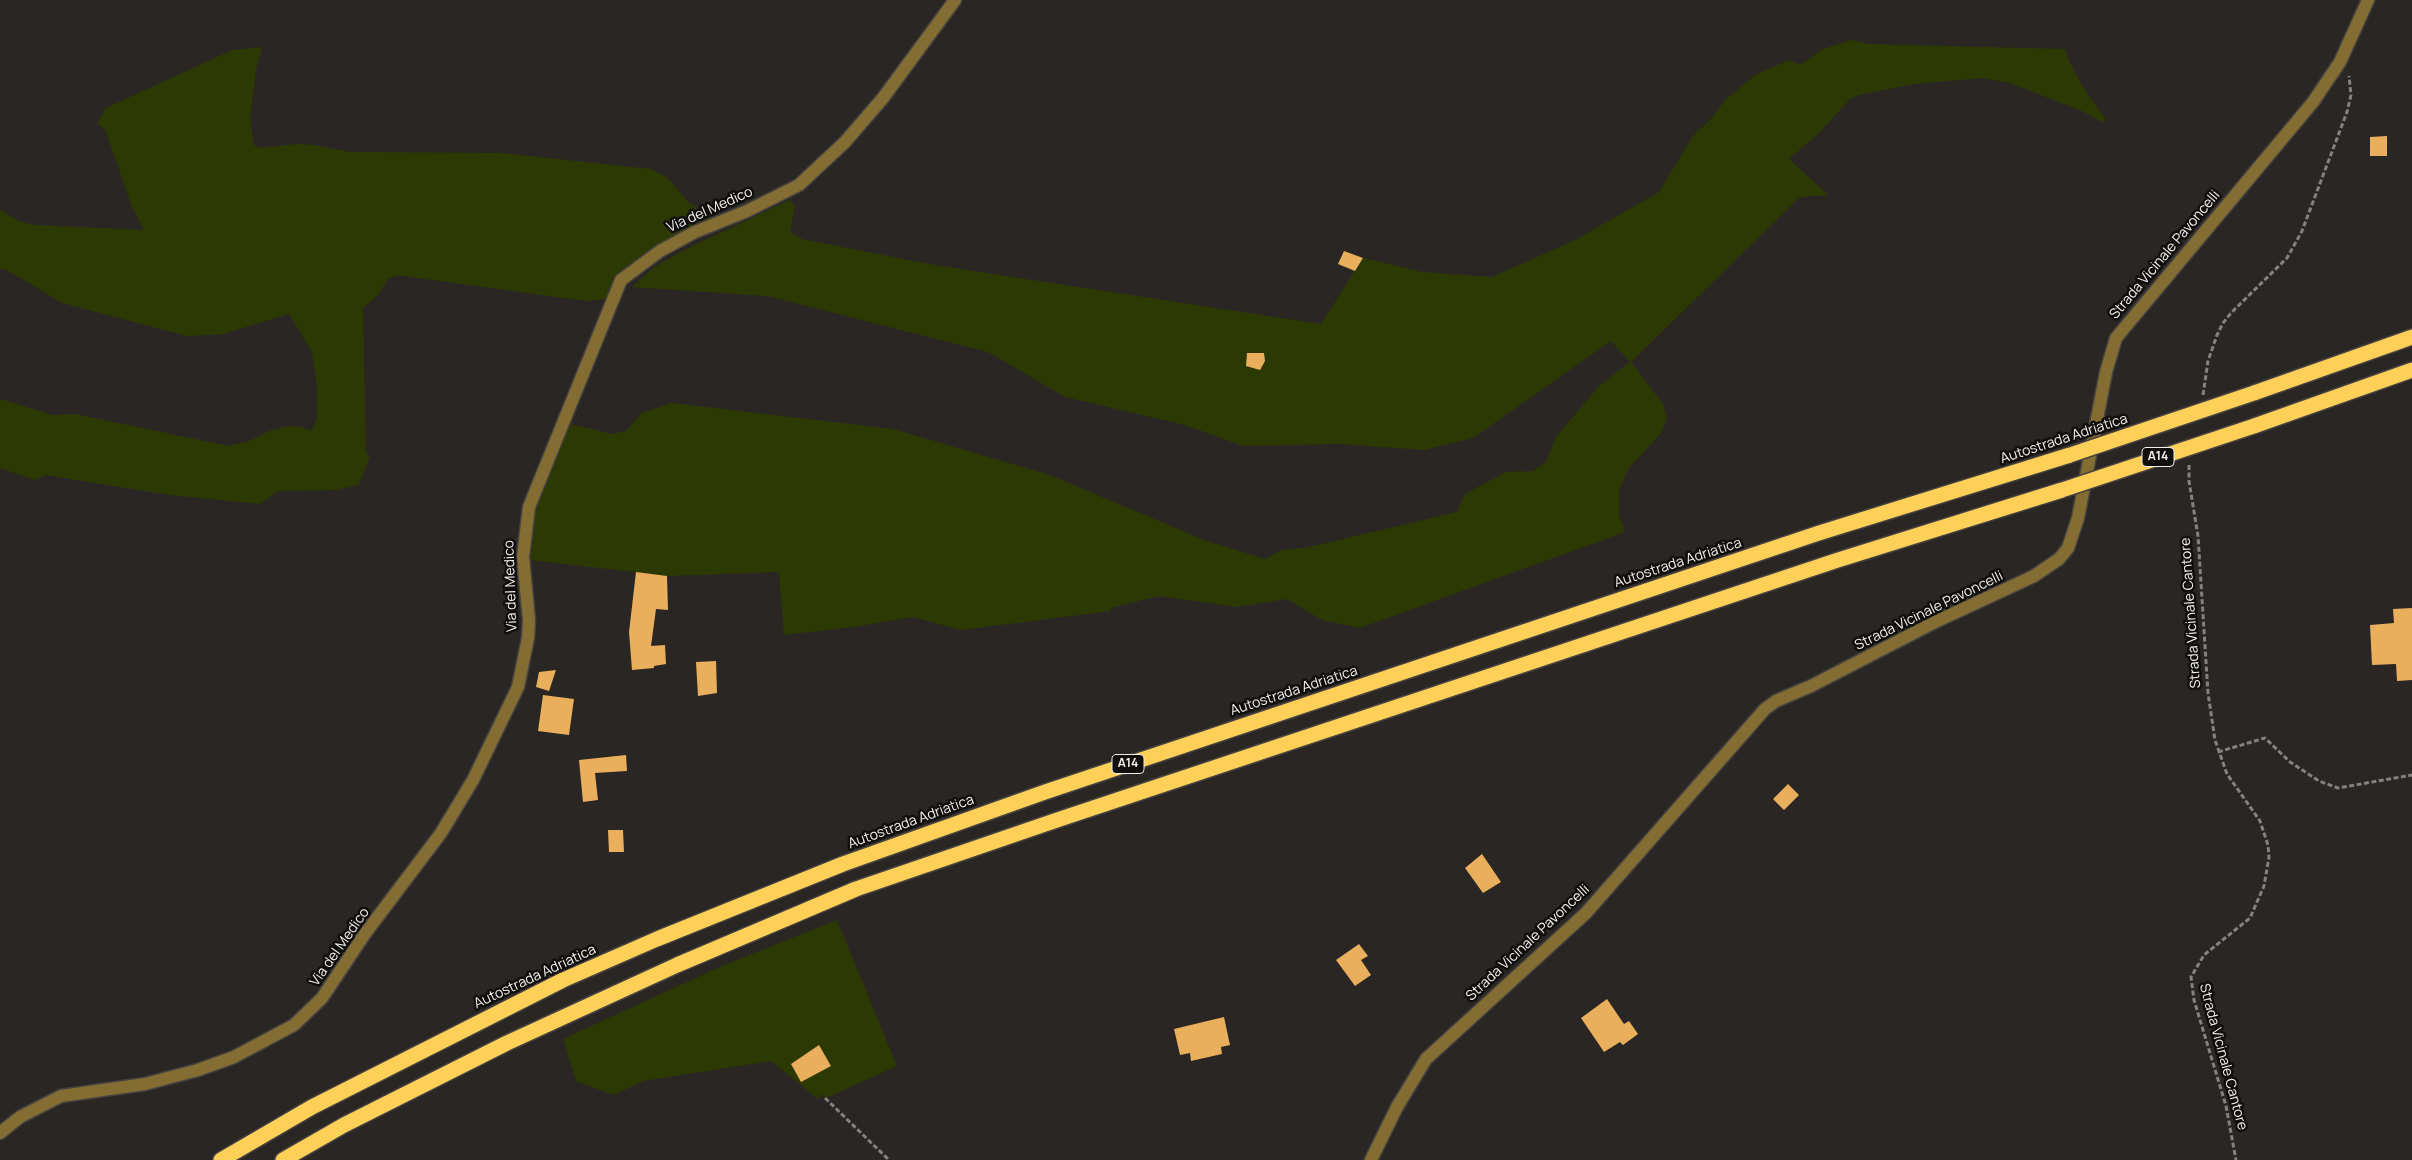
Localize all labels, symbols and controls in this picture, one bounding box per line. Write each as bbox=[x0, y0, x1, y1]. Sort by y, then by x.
street label: Via del Medico bbox=[665, 184, 755, 236]
street label: Strada Vicinale Pavoncelli bbox=[2106, 187, 2224, 323]
street label: Autostrada Adriatica bbox=[1998, 411, 2130, 467]
road number: A14 bbox=[2142, 448, 2174, 467]
street label: Autostrada Adriatica bbox=[1612, 535, 1744, 591]
street label: Strada Vicinale Cantore bbox=[2177, 537, 2205, 689]
street label: Via del Medico bbox=[501, 540, 521, 632]
street label: Strada Vicinale Pavoncelli bbox=[1852, 568, 2006, 654]
street label: Autostrada Adriatica bbox=[1228, 663, 1360, 719]
road number: A14 bbox=[1112, 754, 1144, 774]
street label: Autostrada Adriatica bbox=[846, 791, 976, 853]
street label: Strada Vicinale Pavoncelli bbox=[1463, 881, 1593, 1005]
street label: Via del Medico bbox=[307, 905, 373, 989]
street label: Autostrada Adriatica bbox=[471, 941, 599, 1013]
street label: Strada Vicinale Cantore bbox=[2195, 982, 2251, 1132]

